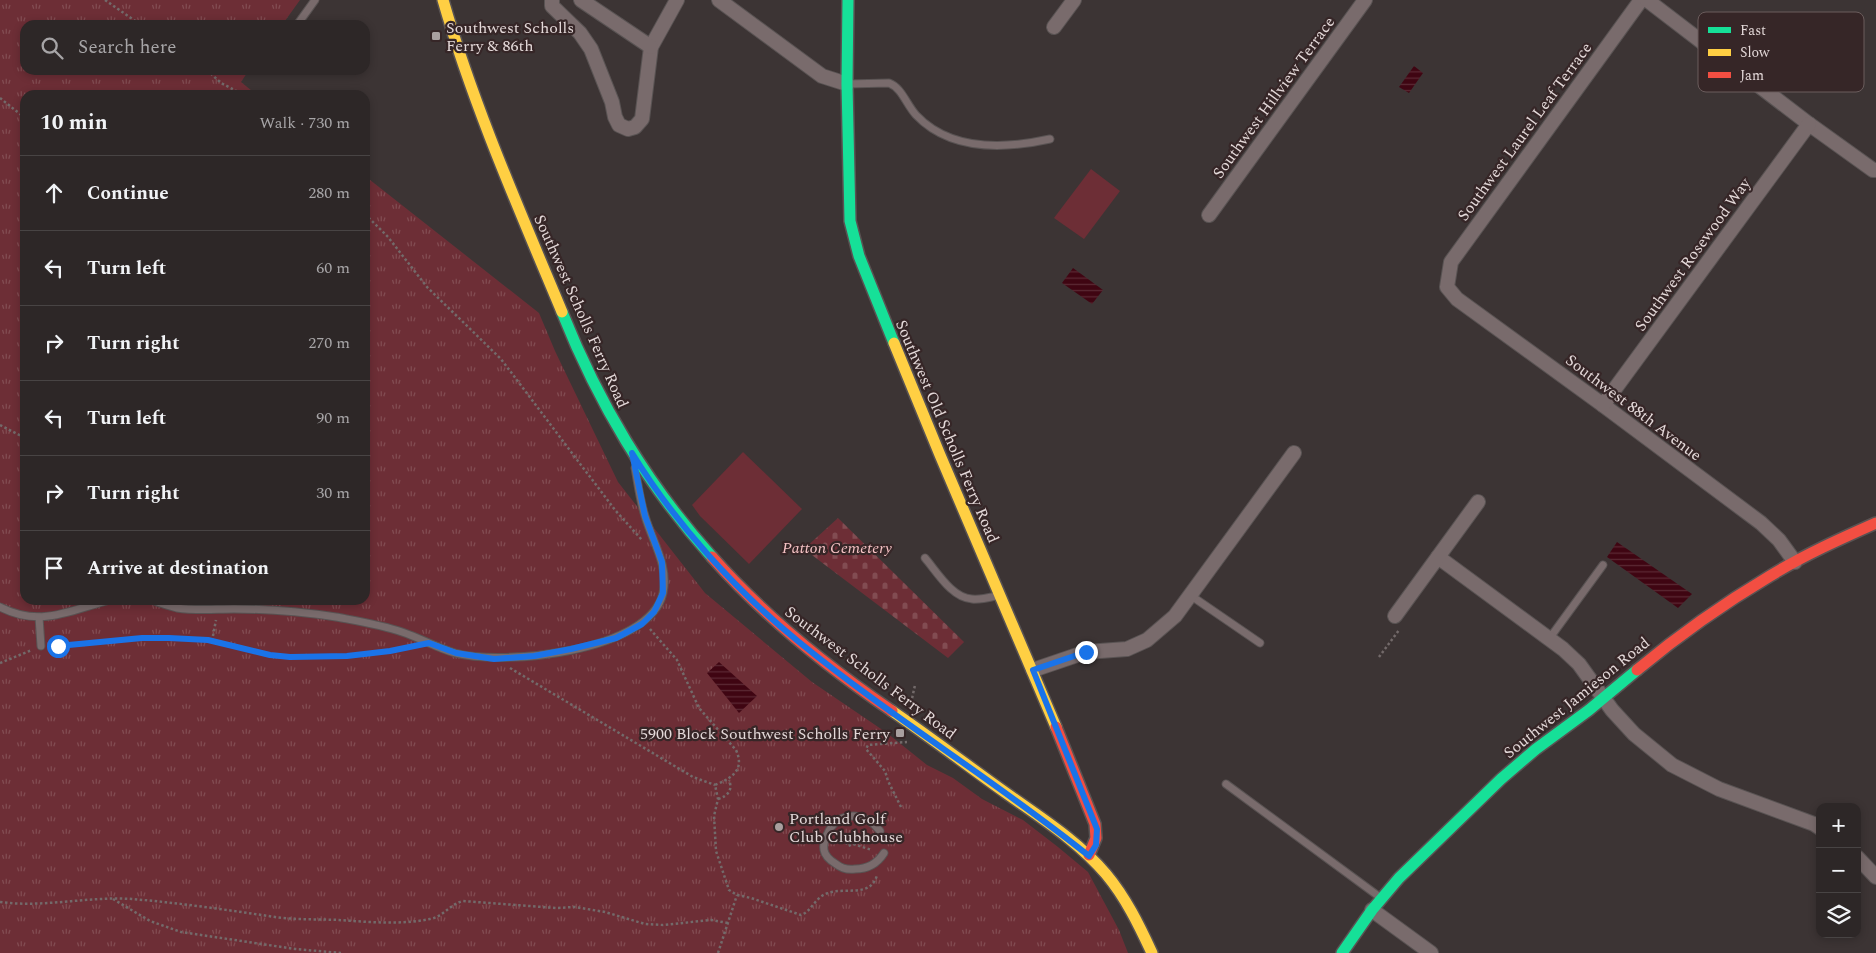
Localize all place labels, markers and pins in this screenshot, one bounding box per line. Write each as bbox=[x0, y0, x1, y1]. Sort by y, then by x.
place label: Southwest Scholls Ferry & 86th bbox=[446, 16, 574, 58]
marker: Southwest Scholls Ferry & 86th bbox=[430, 30, 442, 42]
place label: 5900 Block Southwest Scholls Ferry bbox=[640, 722, 891, 746]
marker: 5900 Block Southwest Scholls Ferry bbox=[894, 727, 906, 739]
place label: Portland Golf Club Clubhouse bbox=[789, 807, 903, 849]
marker: Portland Golf Club Clubhouse bbox=[773, 821, 785, 833]

